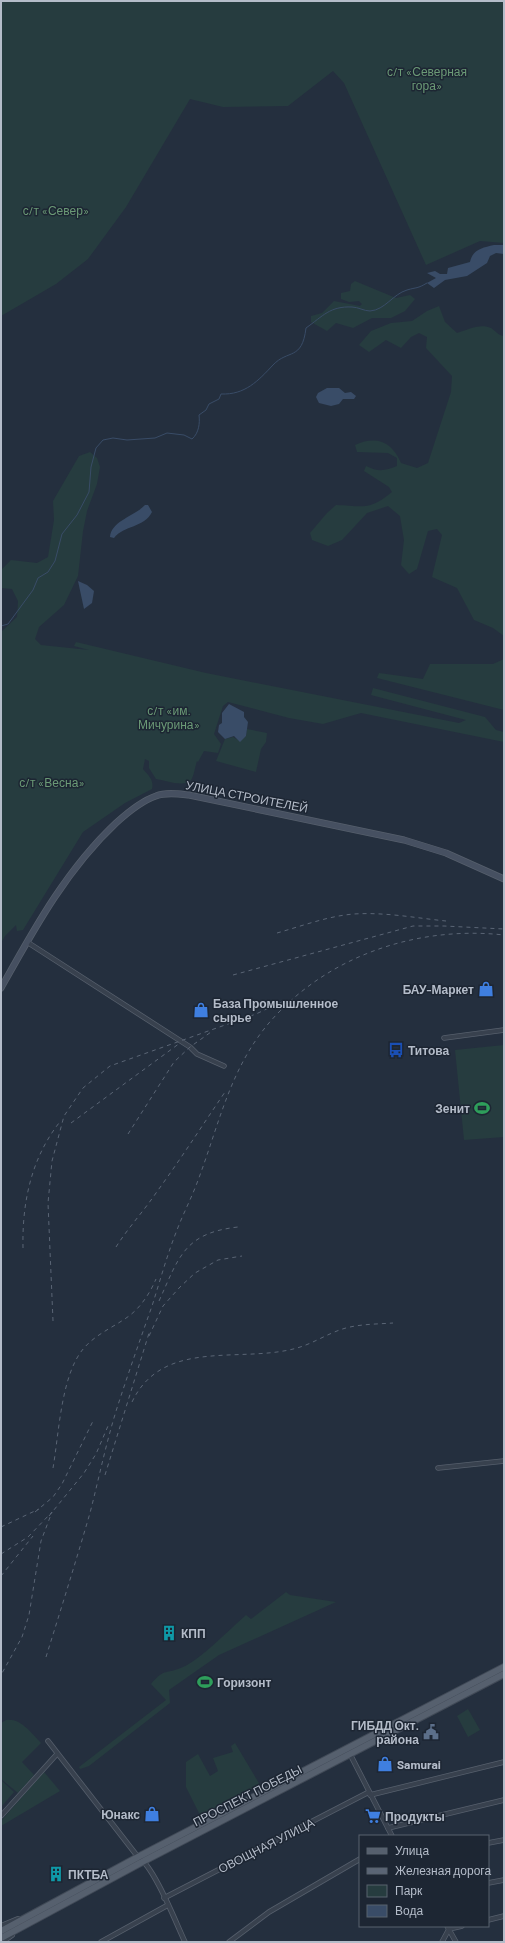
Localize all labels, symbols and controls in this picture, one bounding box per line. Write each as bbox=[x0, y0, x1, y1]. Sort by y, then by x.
park label: с/т «Северная гора» bbox=[387, 64, 467, 93]
park label: с/т «Север» bbox=[23, 203, 89, 218]
park label: с/т «им. Мичурина» bbox=[138, 703, 200, 732]
park label: с/т «Весна» bbox=[19, 775, 85, 789]
street label: УЛИЦА СТРОИТЕЛЕЙ bbox=[185, 777, 309, 816]
shop icon: БАУ-Маркет bbox=[477, 980, 495, 998]
place label: БАУ-Маркет bbox=[403, 982, 474, 997]
place label: База Промышленное сырье bbox=[213, 996, 339, 1025]
shop icon: База Промышленное сырье bbox=[192, 1001, 210, 1019]
bus stop icon: Титова bbox=[387, 1041, 405, 1059]
place label: Титова bbox=[408, 1043, 450, 1057]
sports icon: Зенит bbox=[473, 1099, 491, 1117]
place label: Зенит bbox=[435, 1101, 470, 1115]
building icon: КПП bbox=[160, 1624, 178, 1642]
place label: КПП bbox=[181, 1626, 206, 1640]
sports icon: Горизонт bbox=[196, 1673, 214, 1691]
place label: Горизонт bbox=[217, 1675, 271, 1690]
place label: ГИБДД Окт. района bbox=[351, 1718, 419, 1747]
public building icon: ГИБДД Окт. района bbox=[422, 1723, 440, 1741]
shop icon: Samurai bbox=[376, 1755, 394, 1773]
place label: Samurai bbox=[397, 1757, 441, 1771]
street label: ПРОСПЕКТ ПОБЕДЫ bbox=[190, 1761, 304, 1829]
shop icon: Юнакс bbox=[143, 1805, 161, 1823]
place label: Юнакс bbox=[101, 1807, 140, 1821]
supermarket icon: Продукты bbox=[364, 1807, 382, 1825]
place label: Продукты bbox=[385, 1809, 445, 1824]
street label: ОВОЩНАЯ УЛИЦА bbox=[216, 1815, 317, 1876]
legend bbox=[359, 1835, 489, 1927]
text: Улица bbox=[395, 1843, 429, 1858]
text: Железная дорога bbox=[395, 1863, 491, 1878]
building icon: ПКТБА bbox=[47, 1865, 65, 1883]
place label: ПКТБА bbox=[68, 1867, 109, 1881]
text: Парк bbox=[395, 1883, 423, 1898]
text: Вода bbox=[395, 1903, 423, 1918]

